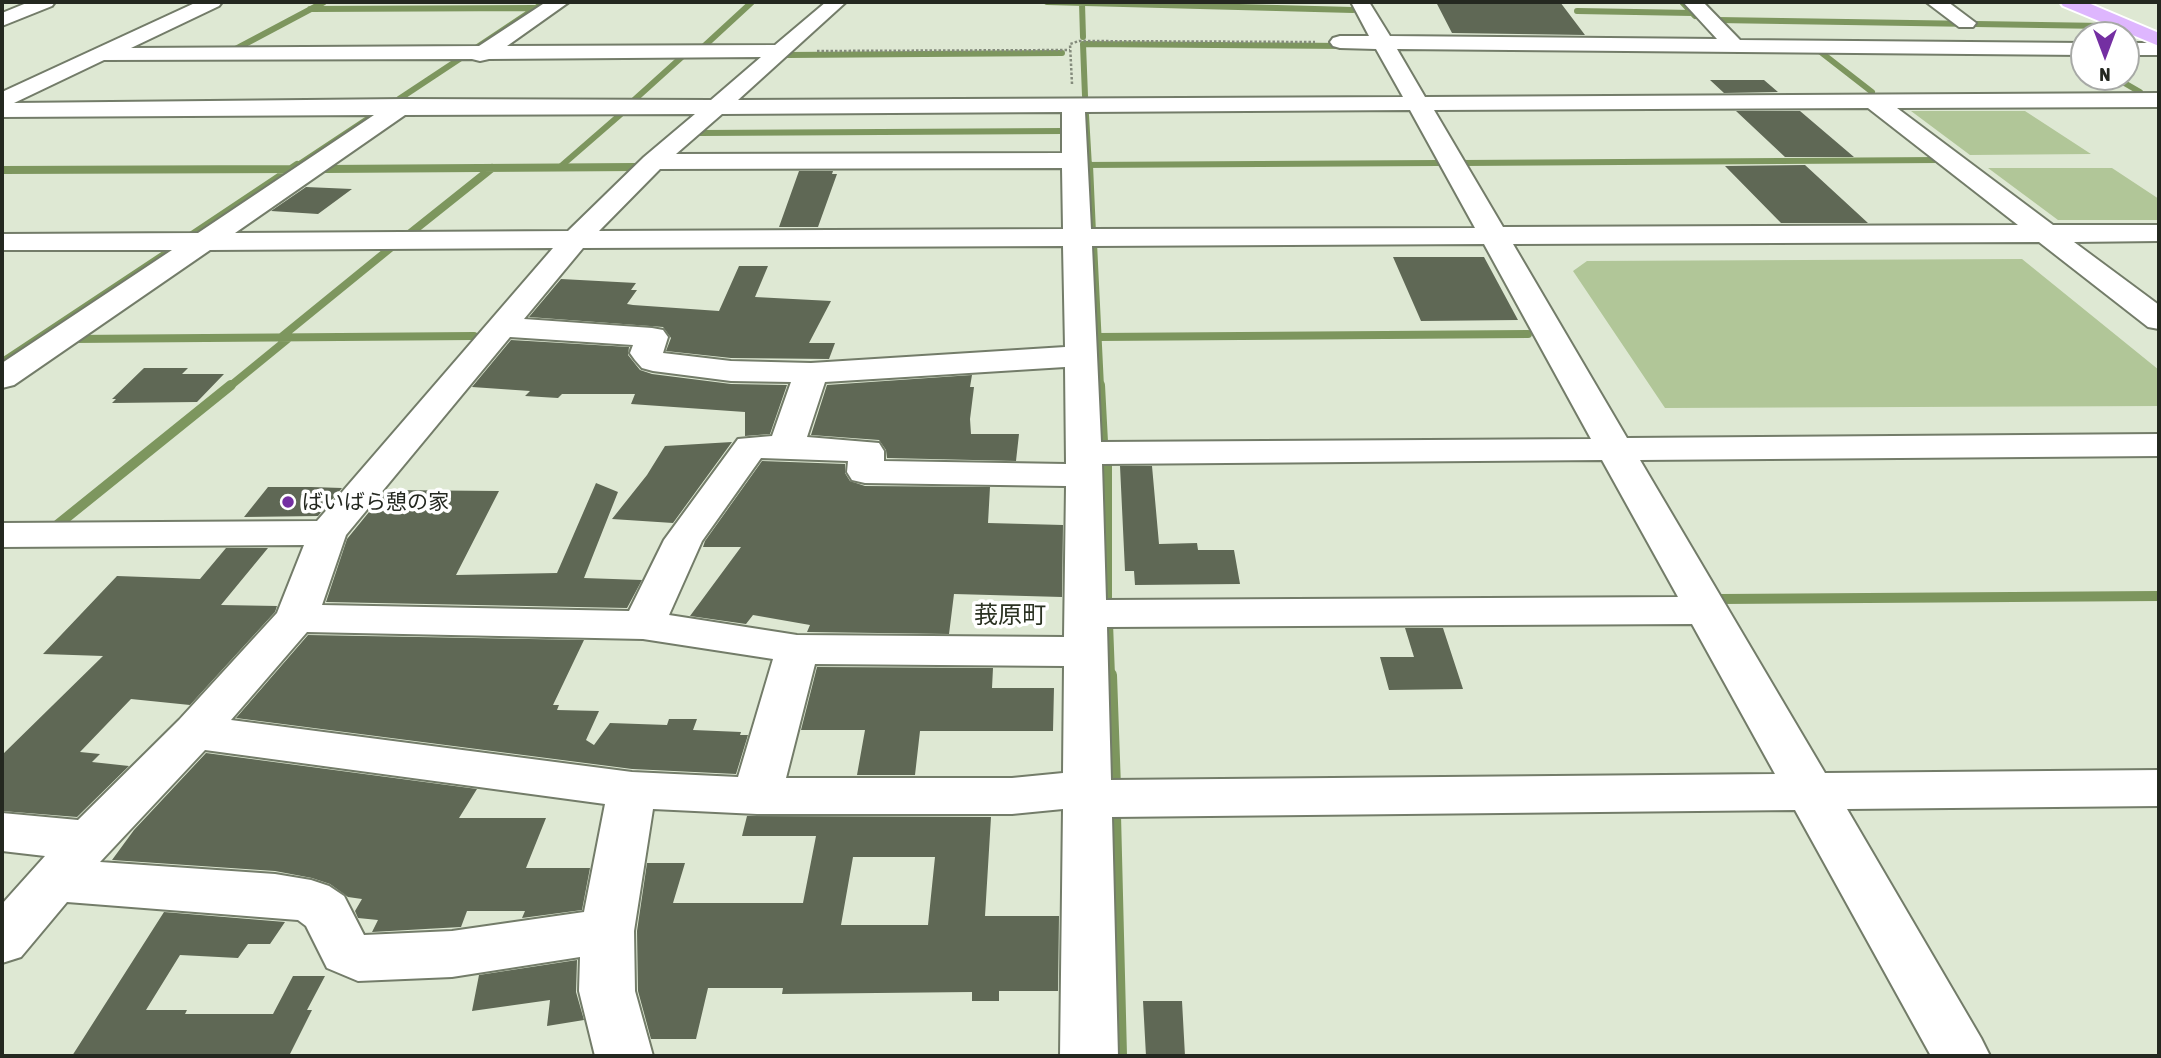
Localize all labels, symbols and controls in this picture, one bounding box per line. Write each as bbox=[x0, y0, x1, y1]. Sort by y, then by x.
north arrow bbox=[2070, 21, 2140, 91]
text: N bbox=[2099, 64, 2111, 86]
place label: ばいばら憩の家 bbox=[302, 489, 449, 515]
marker: ばいばら憩の家 bbox=[280, 494, 296, 510]
district label: 莪原町 bbox=[974, 601, 1046, 629]

